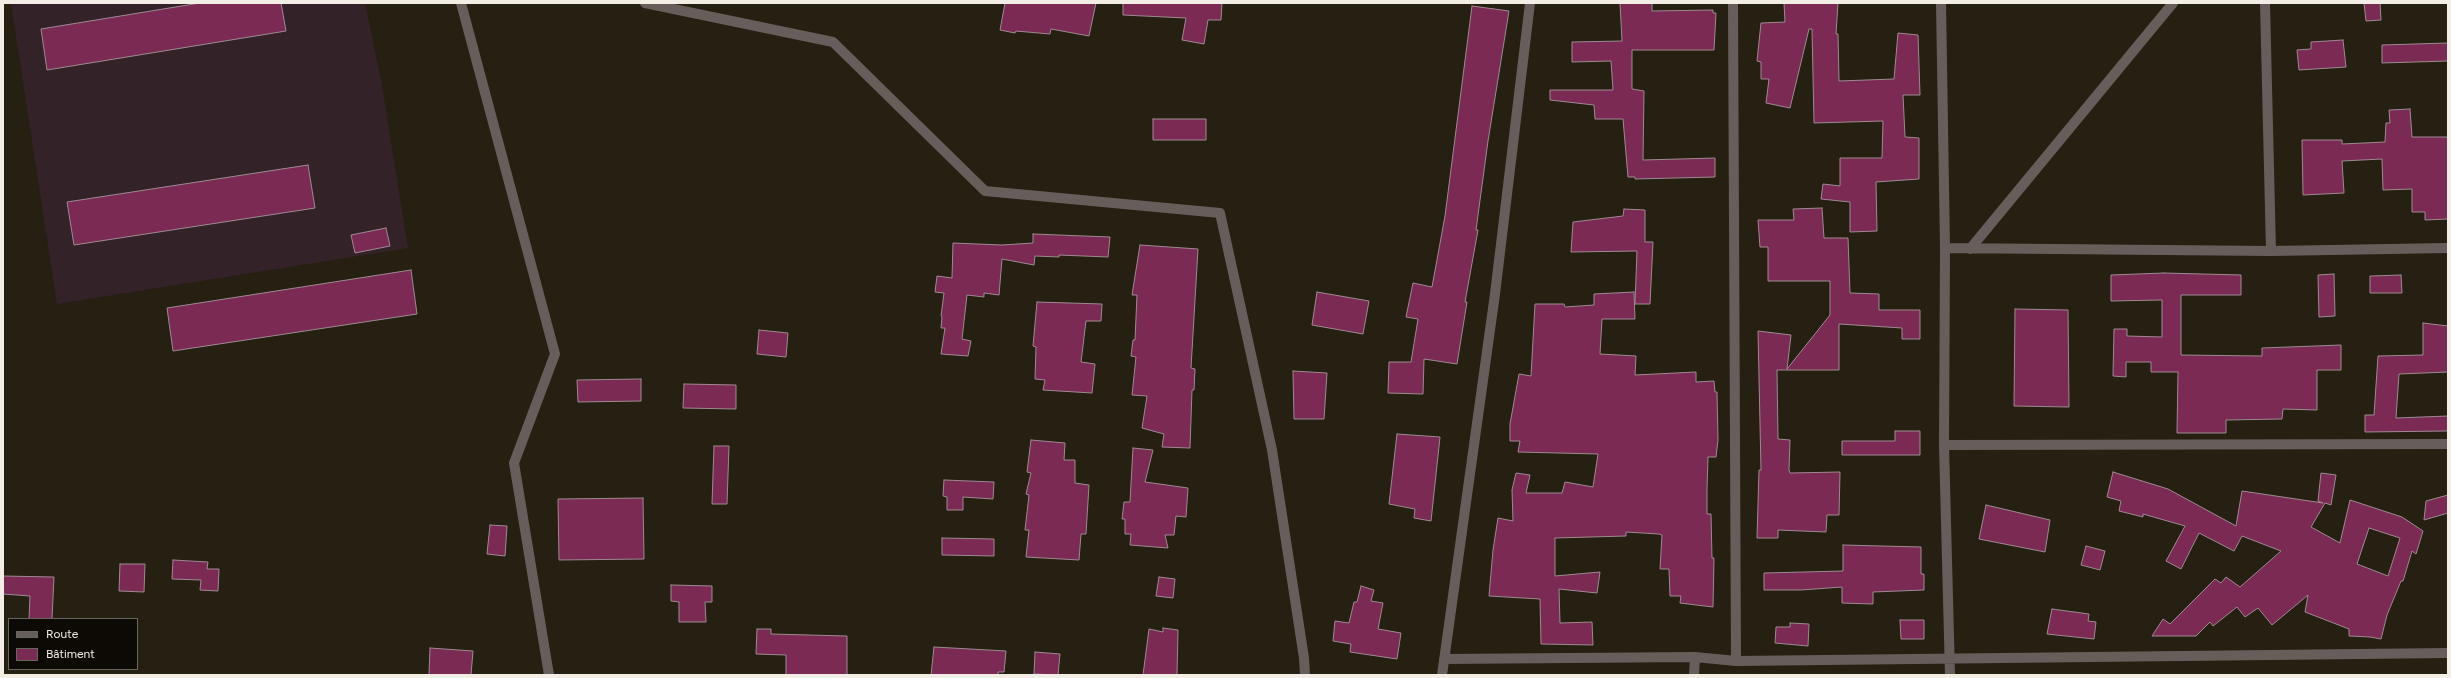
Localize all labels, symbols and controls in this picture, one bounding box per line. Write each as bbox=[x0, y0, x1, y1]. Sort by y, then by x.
legend bbox=[8, 618, 138, 670]
text: Route bbox=[46, 627, 78, 641]
text: Bâtiment bbox=[46, 647, 95, 661]

